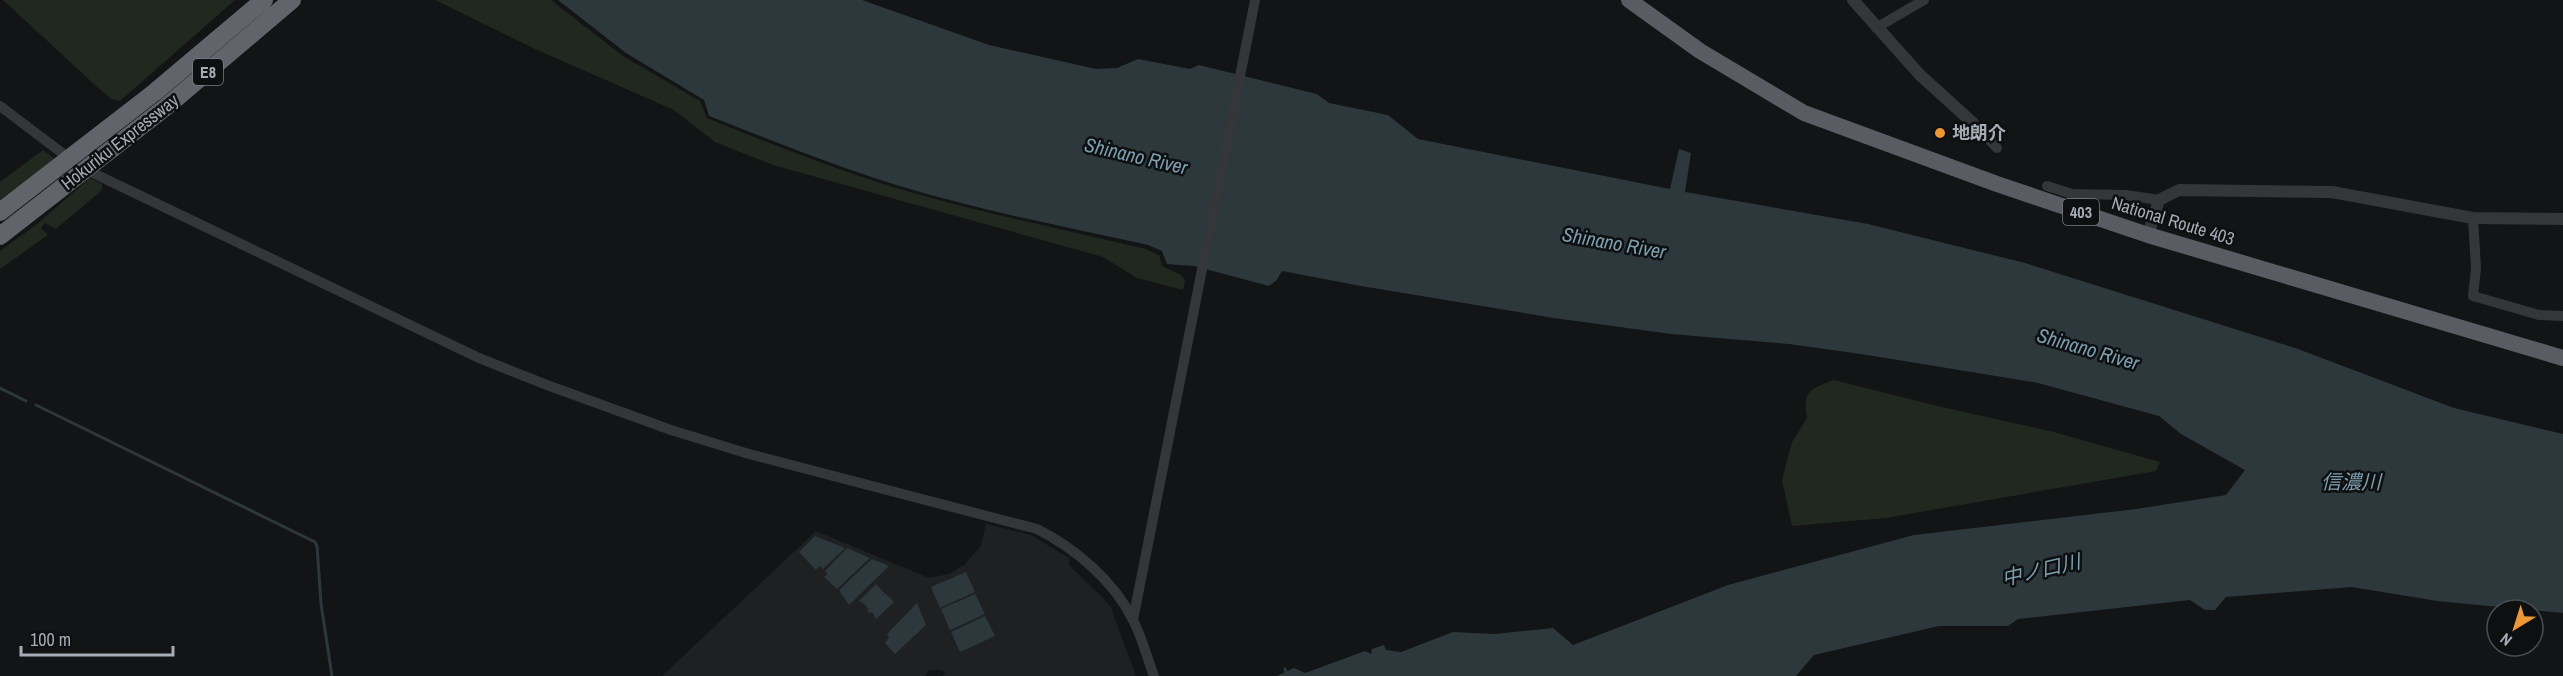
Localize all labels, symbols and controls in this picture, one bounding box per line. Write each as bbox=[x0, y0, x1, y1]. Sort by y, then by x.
road number: E8 bbox=[193, 59, 223, 85]
street label: Hokuriku Expressway bbox=[56, 87, 184, 195]
place label: 地朗介 bbox=[1952, 120, 2006, 145]
marker: 地朗介 bbox=[1933, 126, 1947, 140]
water label: Shinano River bbox=[1082, 131, 1191, 181]
street label: National Route 403 bbox=[2109, 190, 2238, 251]
road number: 403 bbox=[2063, 199, 2099, 225]
water label: Shinano River bbox=[1560, 220, 1669, 265]
water label: Shinano River bbox=[2034, 321, 2143, 376]
water label: 信濃川 bbox=[2321, 468, 2383, 495]
water label: 中ノ口川 bbox=[1999, 547, 2085, 592]
north arrow bbox=[2485, 598, 2545, 658]
scale bar bbox=[21, 619, 172, 657]
text: 100 m bbox=[30, 627, 71, 652]
text: N bbox=[2495, 628, 2516, 651]

